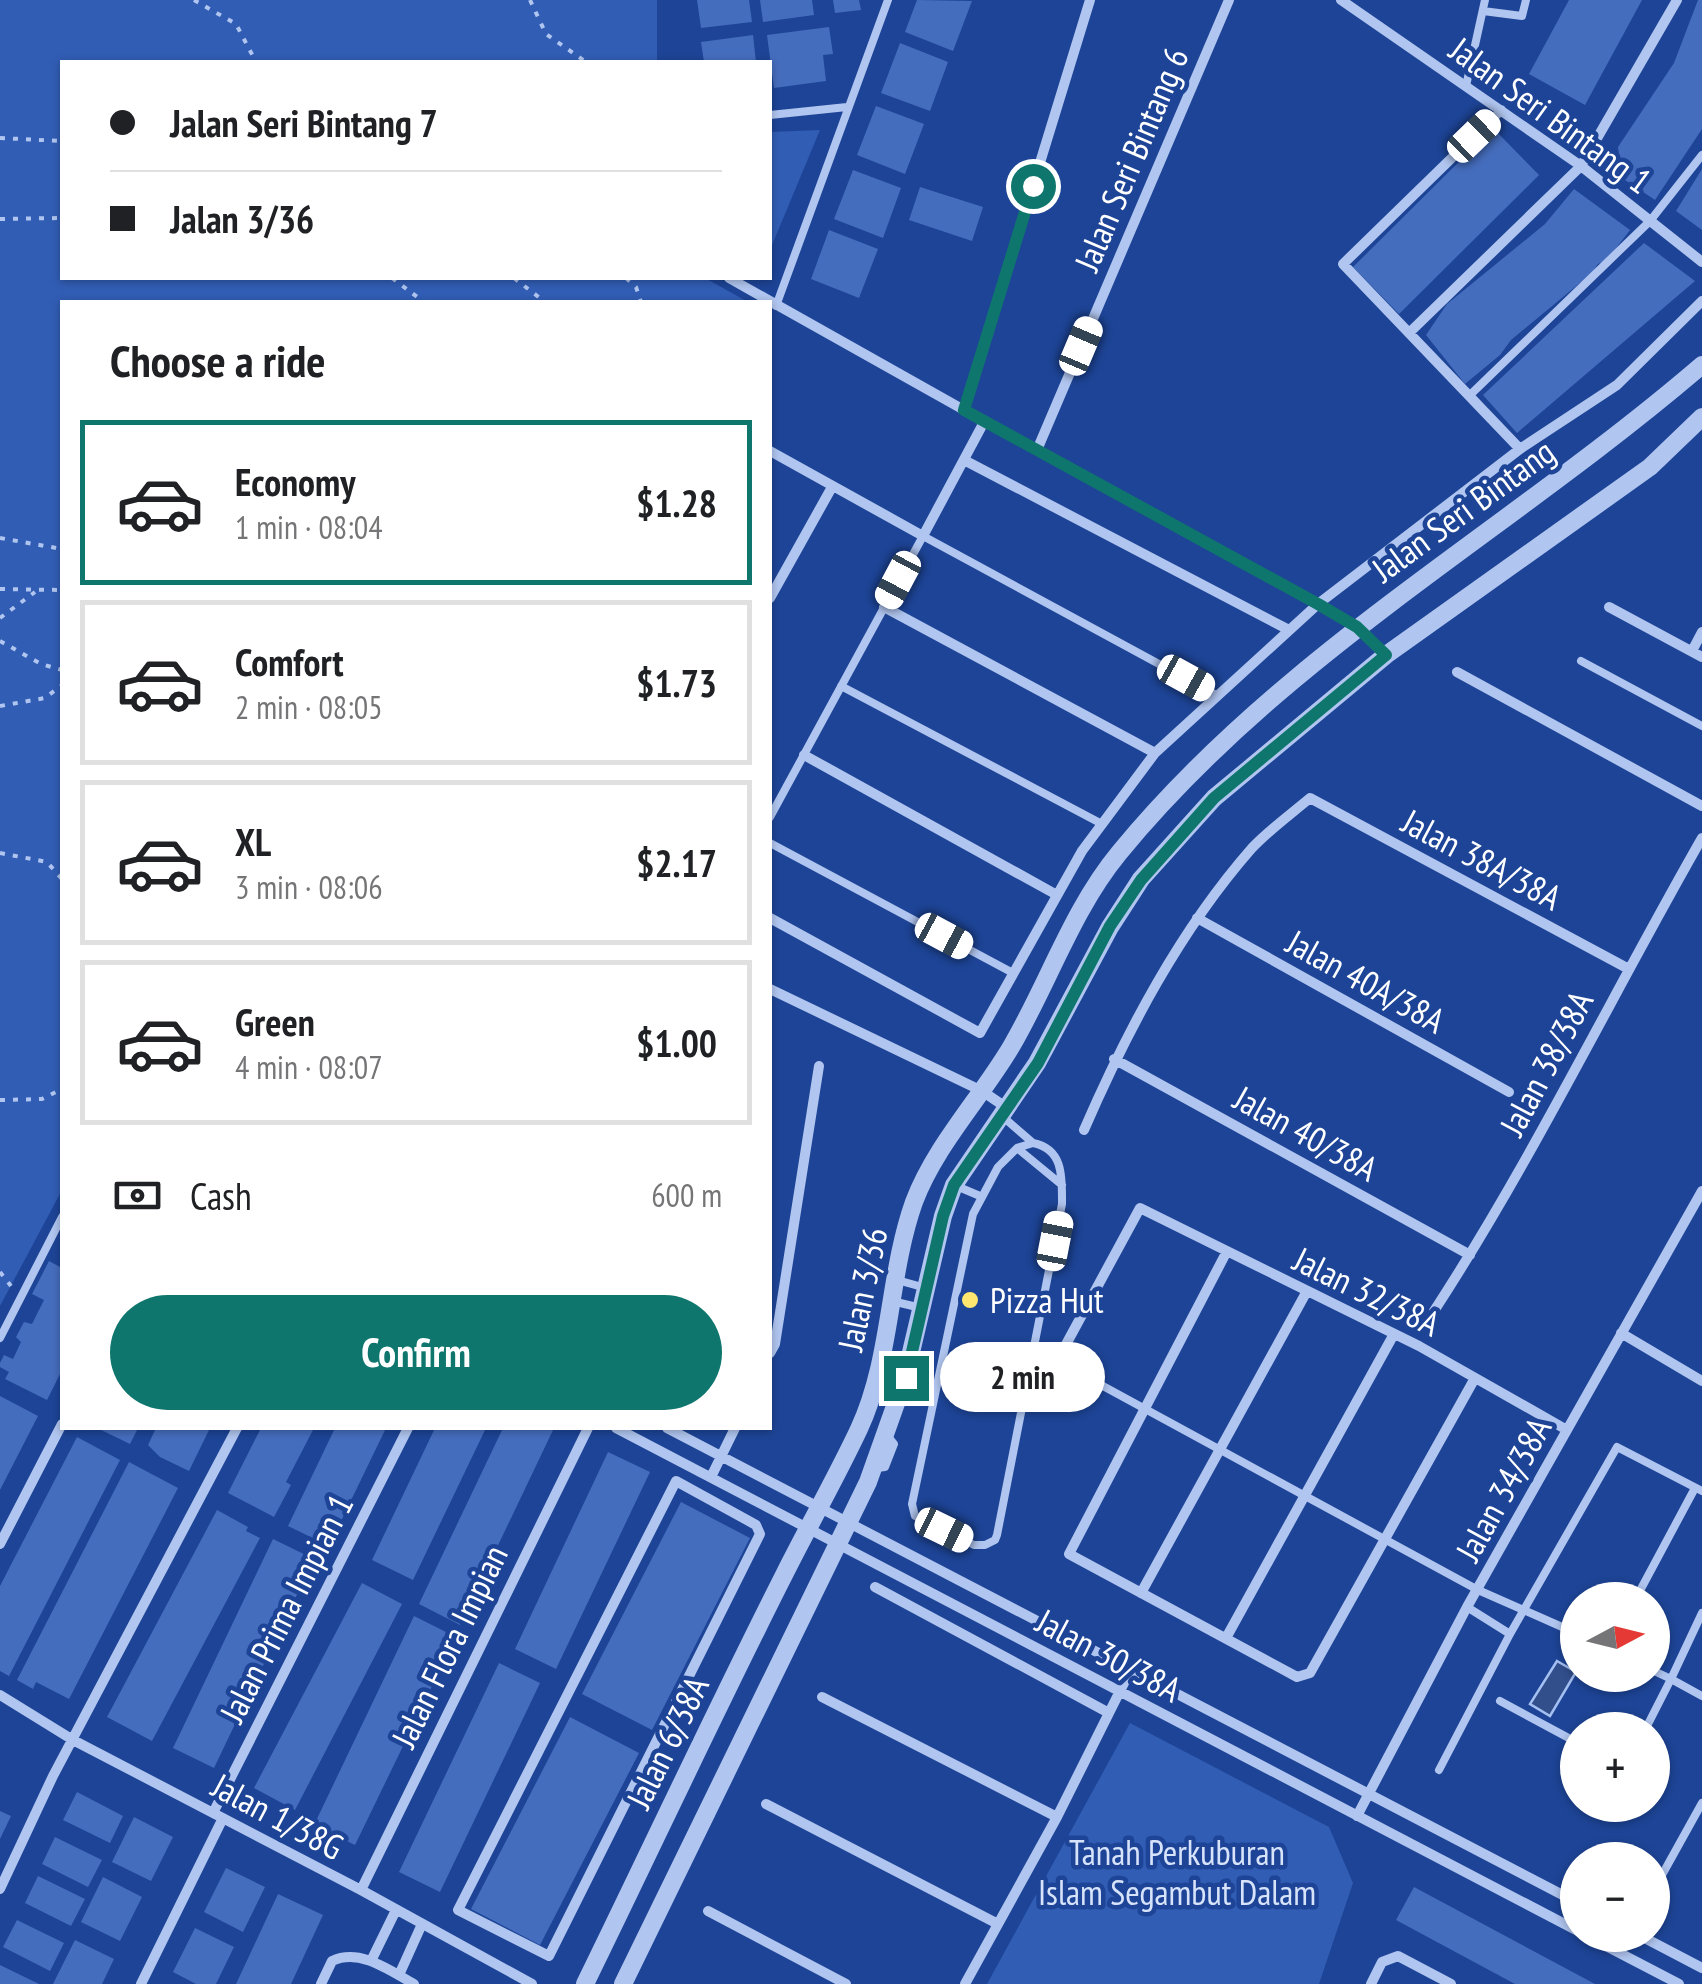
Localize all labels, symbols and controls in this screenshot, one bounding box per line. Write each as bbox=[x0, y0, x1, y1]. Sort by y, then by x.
street label: Jalan Seri Bintang 1 bbox=[1440, 26, 1661, 204]
street label: Jalan Seri Bintang 6 bbox=[1063, 40, 1199, 279]
text: Jalan Seri Bintang 7 bbox=[170, 98, 438, 147]
car bbox=[1442, 104, 1506, 168]
route start bbox=[1011, 164, 1056, 209]
text: Jalan 3/36 bbox=[170, 194, 314, 243]
car bbox=[1055, 313, 1107, 379]
text: Choose a ride bbox=[110, 331, 325, 389]
street label: Jalan Seri Bintang bbox=[1362, 428, 1563, 592]
text: Economy bbox=[235, 457, 355, 506]
icon: car bbox=[115, 458, 205, 548]
text: $1.28 bbox=[636, 478, 717, 527]
text: 1 min · 08:04 bbox=[235, 506, 383, 548]
car bbox=[871, 546, 925, 614]
text: Comfort bbox=[235, 637, 344, 686]
icon: car bbox=[115, 638, 205, 728]
car bbox=[1152, 650, 1220, 706]
text: $1.73 bbox=[636, 658, 717, 707]
text: 2 min · 08:05 bbox=[235, 686, 383, 728]
street label: Jalan 38A/38A bbox=[1394, 797, 1570, 920]
text: XL bbox=[235, 817, 271, 866]
icon: car bbox=[115, 818, 205, 908]
text: $2.17 bbox=[636, 838, 717, 887]
text: 3 min · 08:06 bbox=[235, 866, 383, 908]
car bbox=[910, 909, 978, 963]
street label: Jalan 40A/38A bbox=[1278, 918, 1454, 1043]
street label: Jalan 38/38A bbox=[1488, 982, 1603, 1144]
text: Green bbox=[235, 997, 315, 1046]
icon: car bbox=[115, 998, 205, 1088]
text: $1.00 bbox=[636, 1018, 717, 1067]
text: 4 min · 08:07 bbox=[235, 1046, 383, 1088]
street label: Jalan 40/38A bbox=[1225, 1074, 1386, 1191]
icon: cash bbox=[110, 1168, 165, 1223]
text: Cash bbox=[190, 1171, 252, 1220]
text: 600 m bbox=[651, 1174, 722, 1216]
car bbox=[1035, 1209, 1075, 1273]
street label: Jalan 3/36 bbox=[826, 1223, 897, 1356]
street label: Jalan 32/38A bbox=[1285, 1235, 1448, 1346]
place label: Pizza Hut bbox=[990, 1277, 1104, 1323]
marker: Pizza Hut bbox=[959, 1289, 981, 1311]
button: Confirm bbox=[110, 1295, 722, 1410]
callout: 2 min bbox=[941, 1343, 1106, 1413]
route end bbox=[884, 1356, 929, 1401]
text: 2 min bbox=[990, 1356, 1055, 1398]
street label: Jalan 34/38A bbox=[1444, 1409, 1561, 1570]
street label: Jalan Prima Impian 1 bbox=[208, 1486, 363, 1731]
car bbox=[910, 1503, 978, 1557]
street label: Jalan Flora Impian bbox=[380, 1537, 518, 1756]
north arrow bbox=[1560, 1582, 1670, 1692]
map controls bbox=[1560, 1582, 1670, 1952]
street label: Jalan 30/38A bbox=[1028, 1597, 1190, 1712]
street label: Jalan 6/38A bbox=[615, 1668, 719, 1817]
button: + bbox=[1560, 1712, 1670, 1822]
street label: Jalan 1/38G bbox=[204, 1762, 352, 1870]
park label: Tanah Perkuburan Islam Segambut Dalam bbox=[1038, 1829, 1316, 1915]
button: − bbox=[1560, 1842, 1670, 1952]

